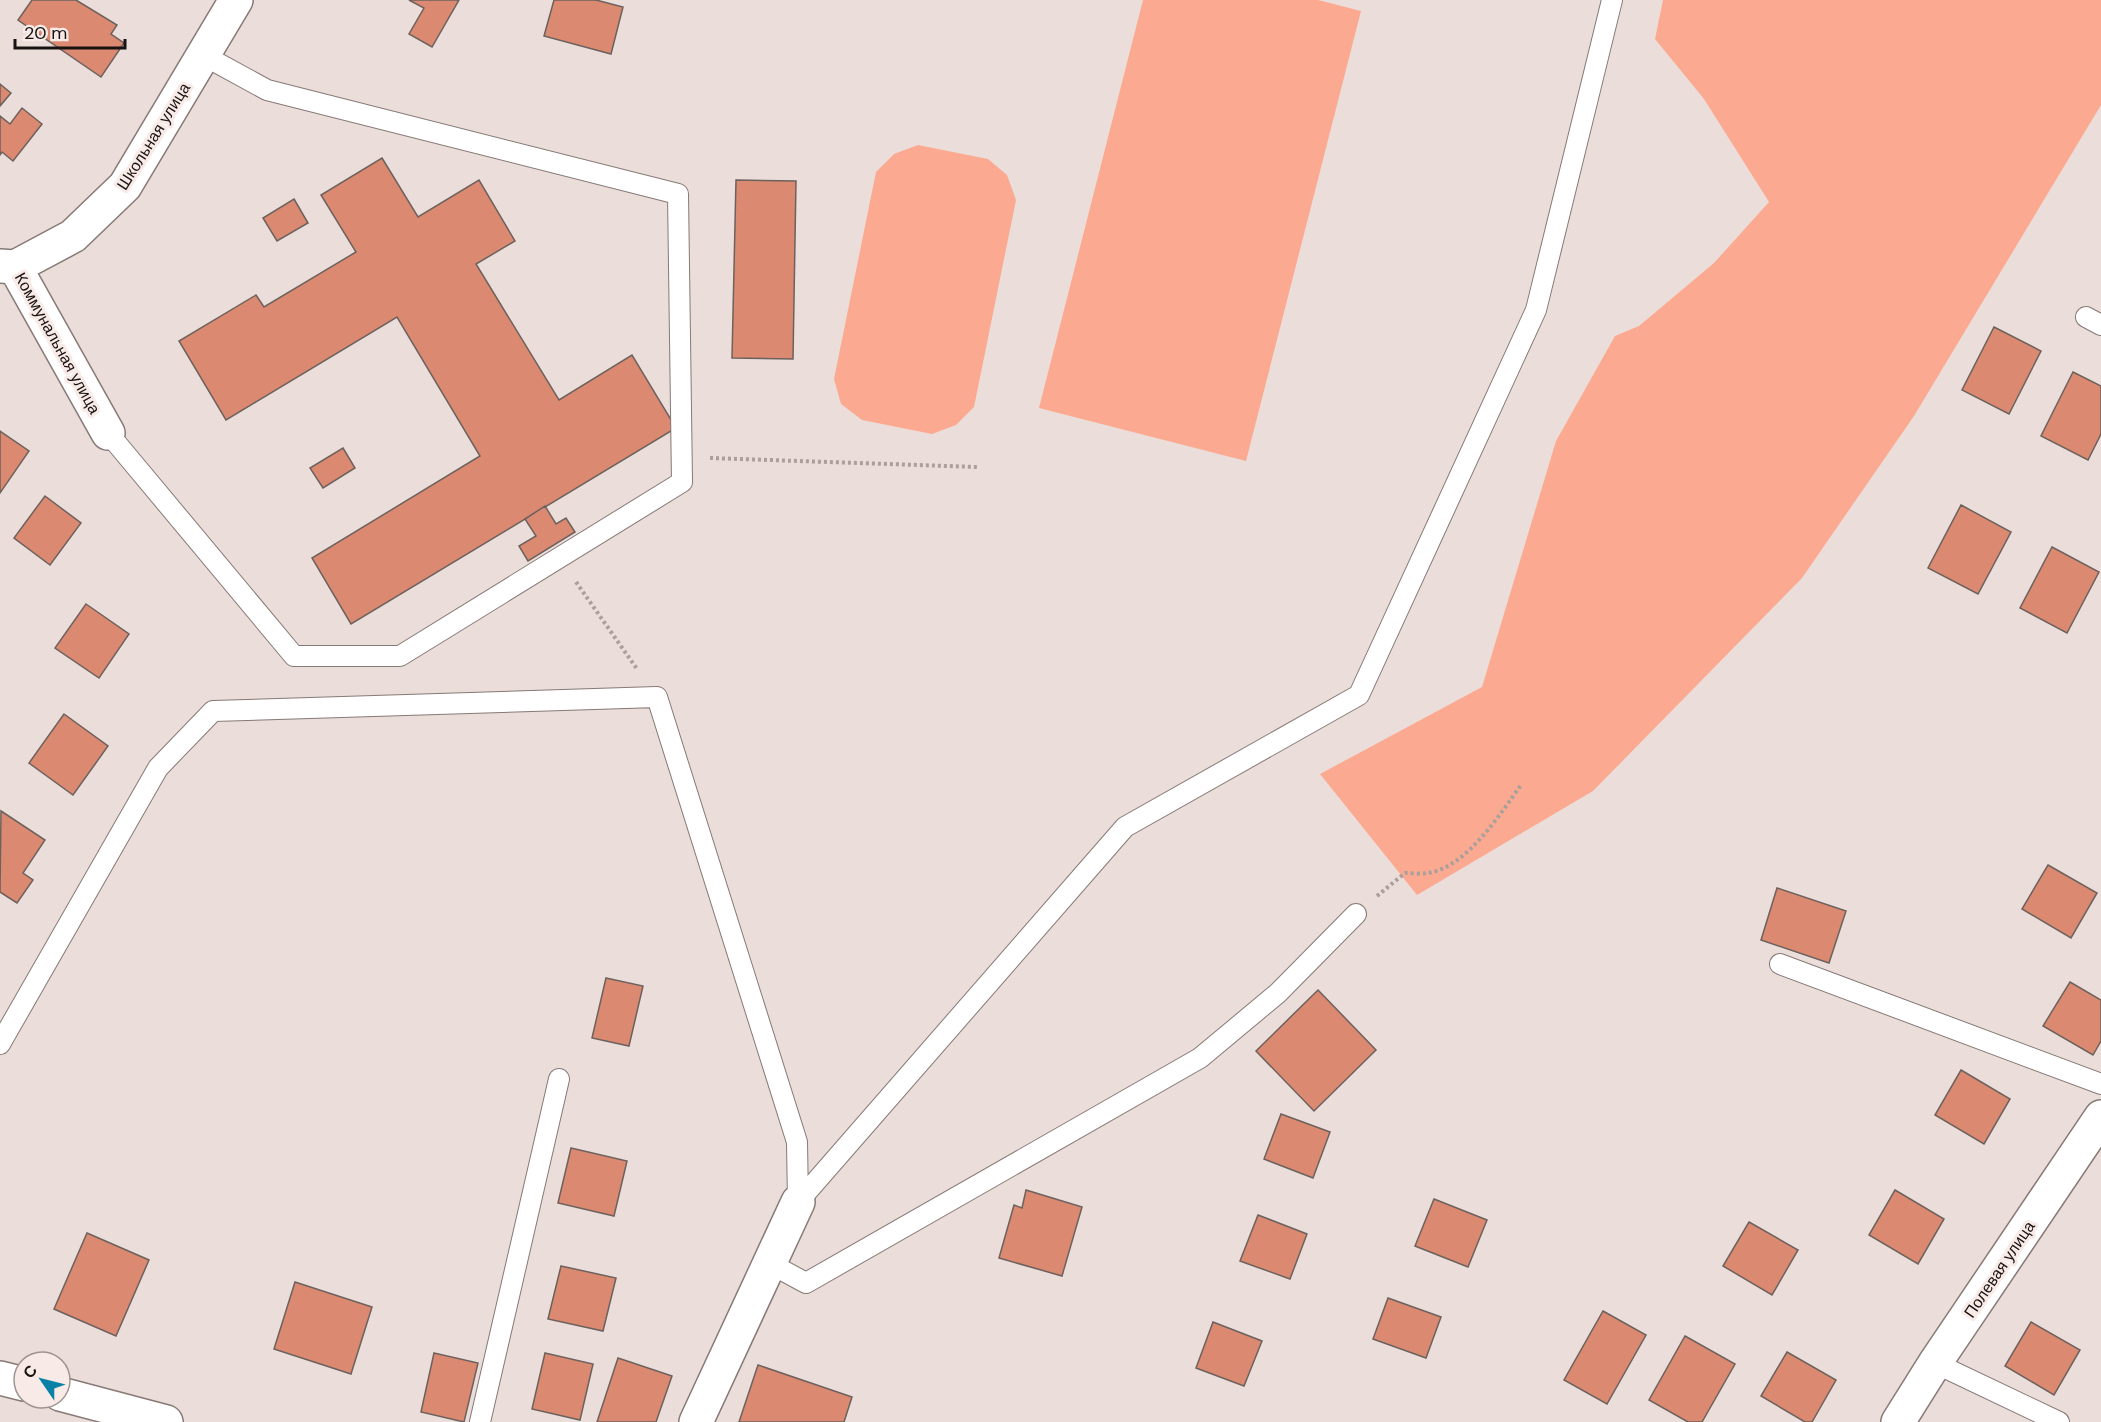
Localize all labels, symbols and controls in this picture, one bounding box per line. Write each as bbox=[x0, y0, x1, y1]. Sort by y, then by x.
scale bar bbox=[15, 12, 124, 50]
text: 20 m bbox=[24, 21, 67, 45]
street label: Школьная улица bbox=[112, 79, 195, 194]
street label: Коммунальная улица bbox=[10, 269, 105, 418]
street label: Полевая улица bbox=[1959, 1217, 2040, 1322]
north arrow bbox=[12, 1350, 72, 1410]
text: С bbox=[18, 1361, 42, 1382]

